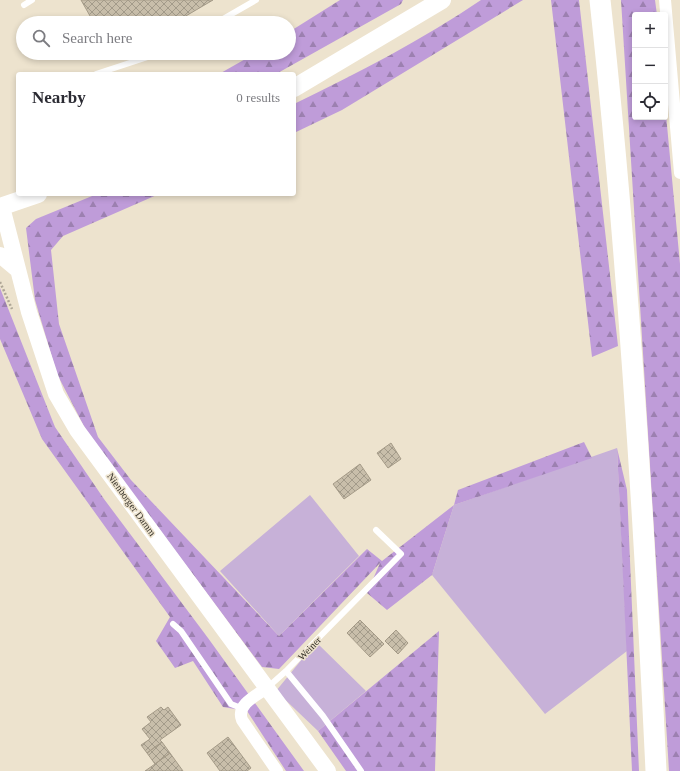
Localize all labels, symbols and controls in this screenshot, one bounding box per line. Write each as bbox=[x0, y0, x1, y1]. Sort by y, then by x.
map controls bbox=[632, 12, 668, 120]
button: + bbox=[632, 12, 668, 48]
search box bbox=[16, 16, 296, 60]
icon: search bbox=[30, 27, 52, 49]
text: Search here bbox=[62, 30, 132, 46]
button: − bbox=[632, 48, 668, 84]
button: locate bbox=[632, 84, 668, 120]
text: Nearby bbox=[32, 88, 86, 107]
text: 0 results bbox=[236, 90, 280, 105]
street label: Nienborger Damm bbox=[105, 471, 158, 538]
street label: Weiner bbox=[295, 634, 324, 662]

